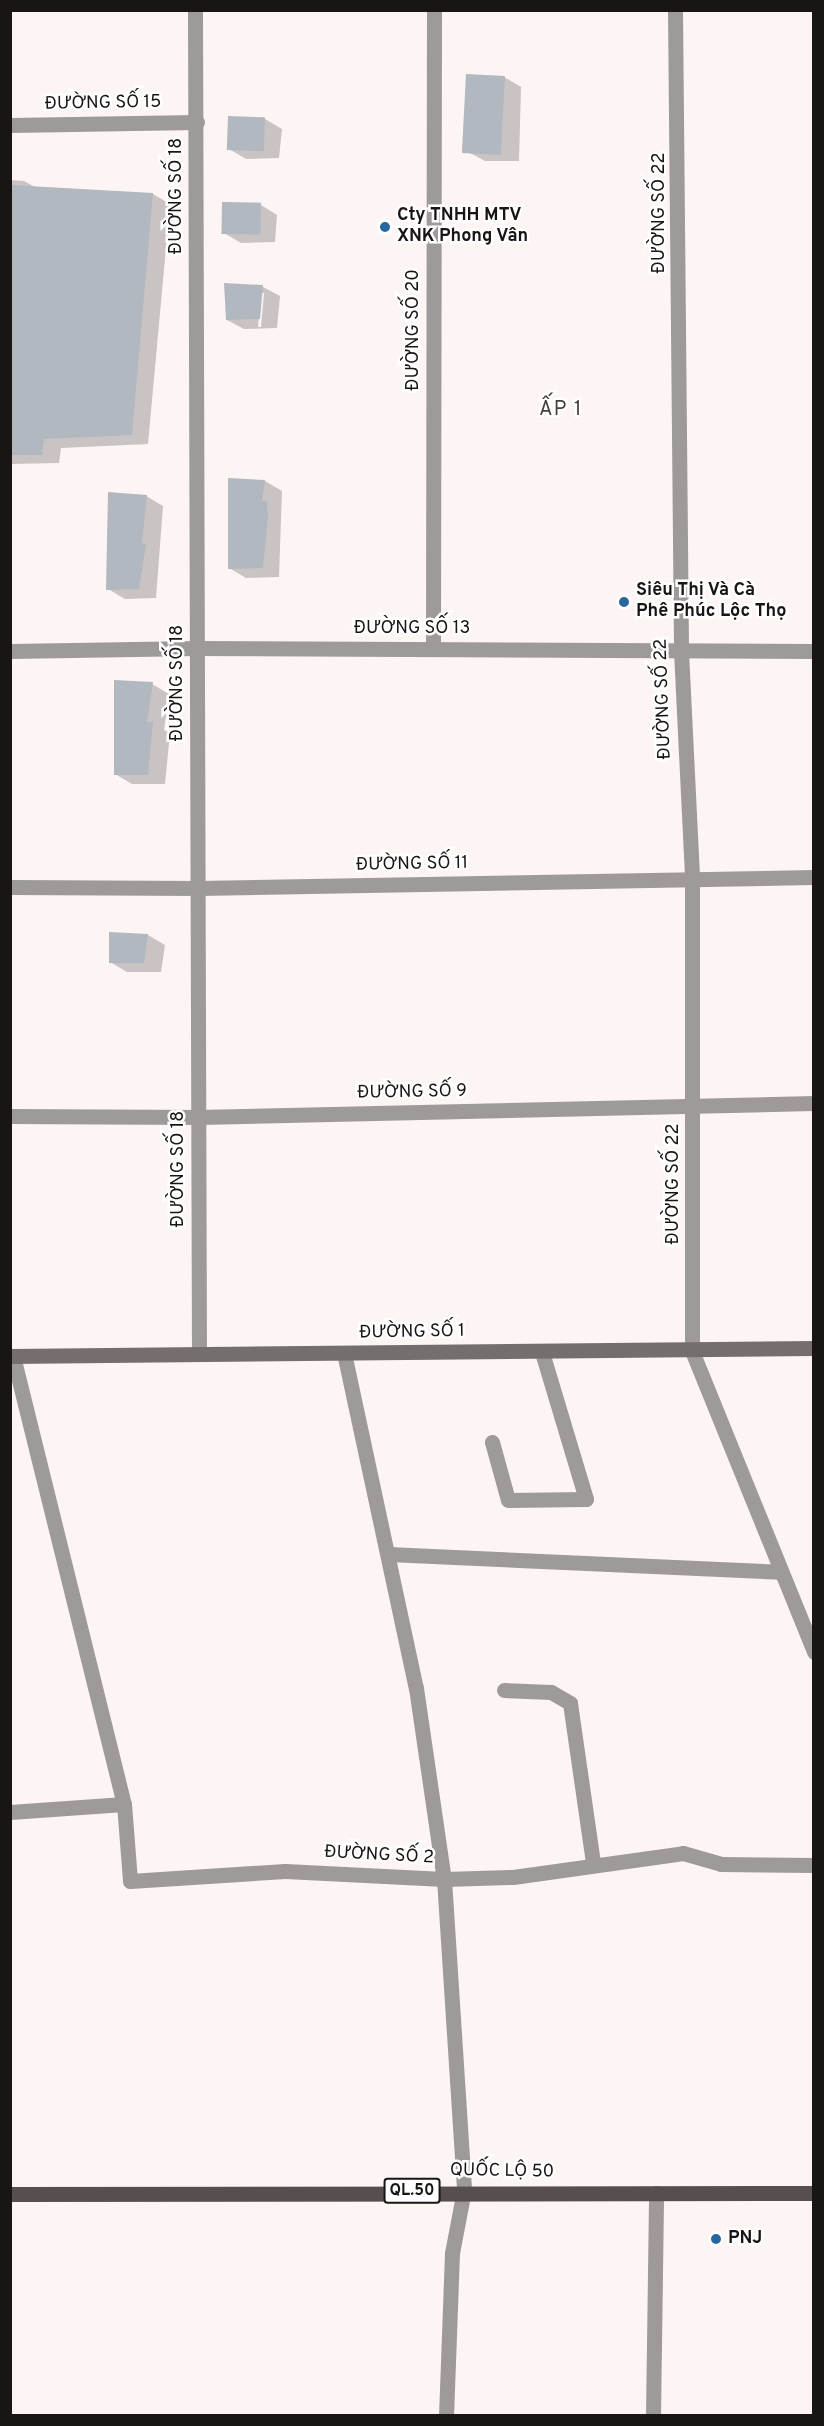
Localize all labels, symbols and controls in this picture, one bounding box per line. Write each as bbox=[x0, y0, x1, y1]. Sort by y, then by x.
street label: ĐƯỜNG SỐ 15 bbox=[44, 92, 162, 116]
street label: ĐƯỜNG SỐ 18 bbox=[166, 138, 188, 254]
street label: ĐƯỜNG SỐ 22 bbox=[649, 153, 671, 273]
place label: Cty TNHH MTV XNK Phong Vân bbox=[397, 206, 529, 248]
marker: Cty TNHH MTV XNK Phong Vân bbox=[378, 220, 392, 234]
street label: ĐƯỜNG SỐ 20 bbox=[403, 269, 425, 391]
district label: ẤP 1 bbox=[539, 398, 583, 422]
place label: Siêu Thị Và Cà Phê Phúc Lộc Thọ bbox=[636, 581, 786, 624]
marker: Siêu Thị Và Cà Phê Phúc Lộc Thọ bbox=[617, 595, 631, 609]
street label: ĐƯỜNG SỐ 13 bbox=[354, 618, 470, 640]
street label: ĐƯỜNG SỐ 18 bbox=[167, 625, 189, 741]
street label: ĐƯỜNG SỐ 22 bbox=[651, 638, 677, 760]
street label: ĐƯỜNG SỐ 11 bbox=[356, 853, 468, 877]
street label: ĐƯỜNG SỐ 9 bbox=[357, 1081, 467, 1105]
street label: ĐƯỜNG SỐ 18 bbox=[168, 1111, 190, 1227]
street label: ĐƯỜNG SỐ 22 bbox=[663, 1124, 685, 1244]
street label: ĐƯỜNG SỐ 1 bbox=[359, 1321, 465, 1345]
street label: ĐƯỜNG SỐ 2 bbox=[324, 1842, 434, 1870]
street label: QUỐC LỘ 50 bbox=[450, 2160, 554, 2184]
road number: QL.50 bbox=[384, 2178, 440, 2204]
place label: PNJ bbox=[728, 2228, 762, 2250]
marker: PNJ bbox=[709, 2232, 723, 2246]

